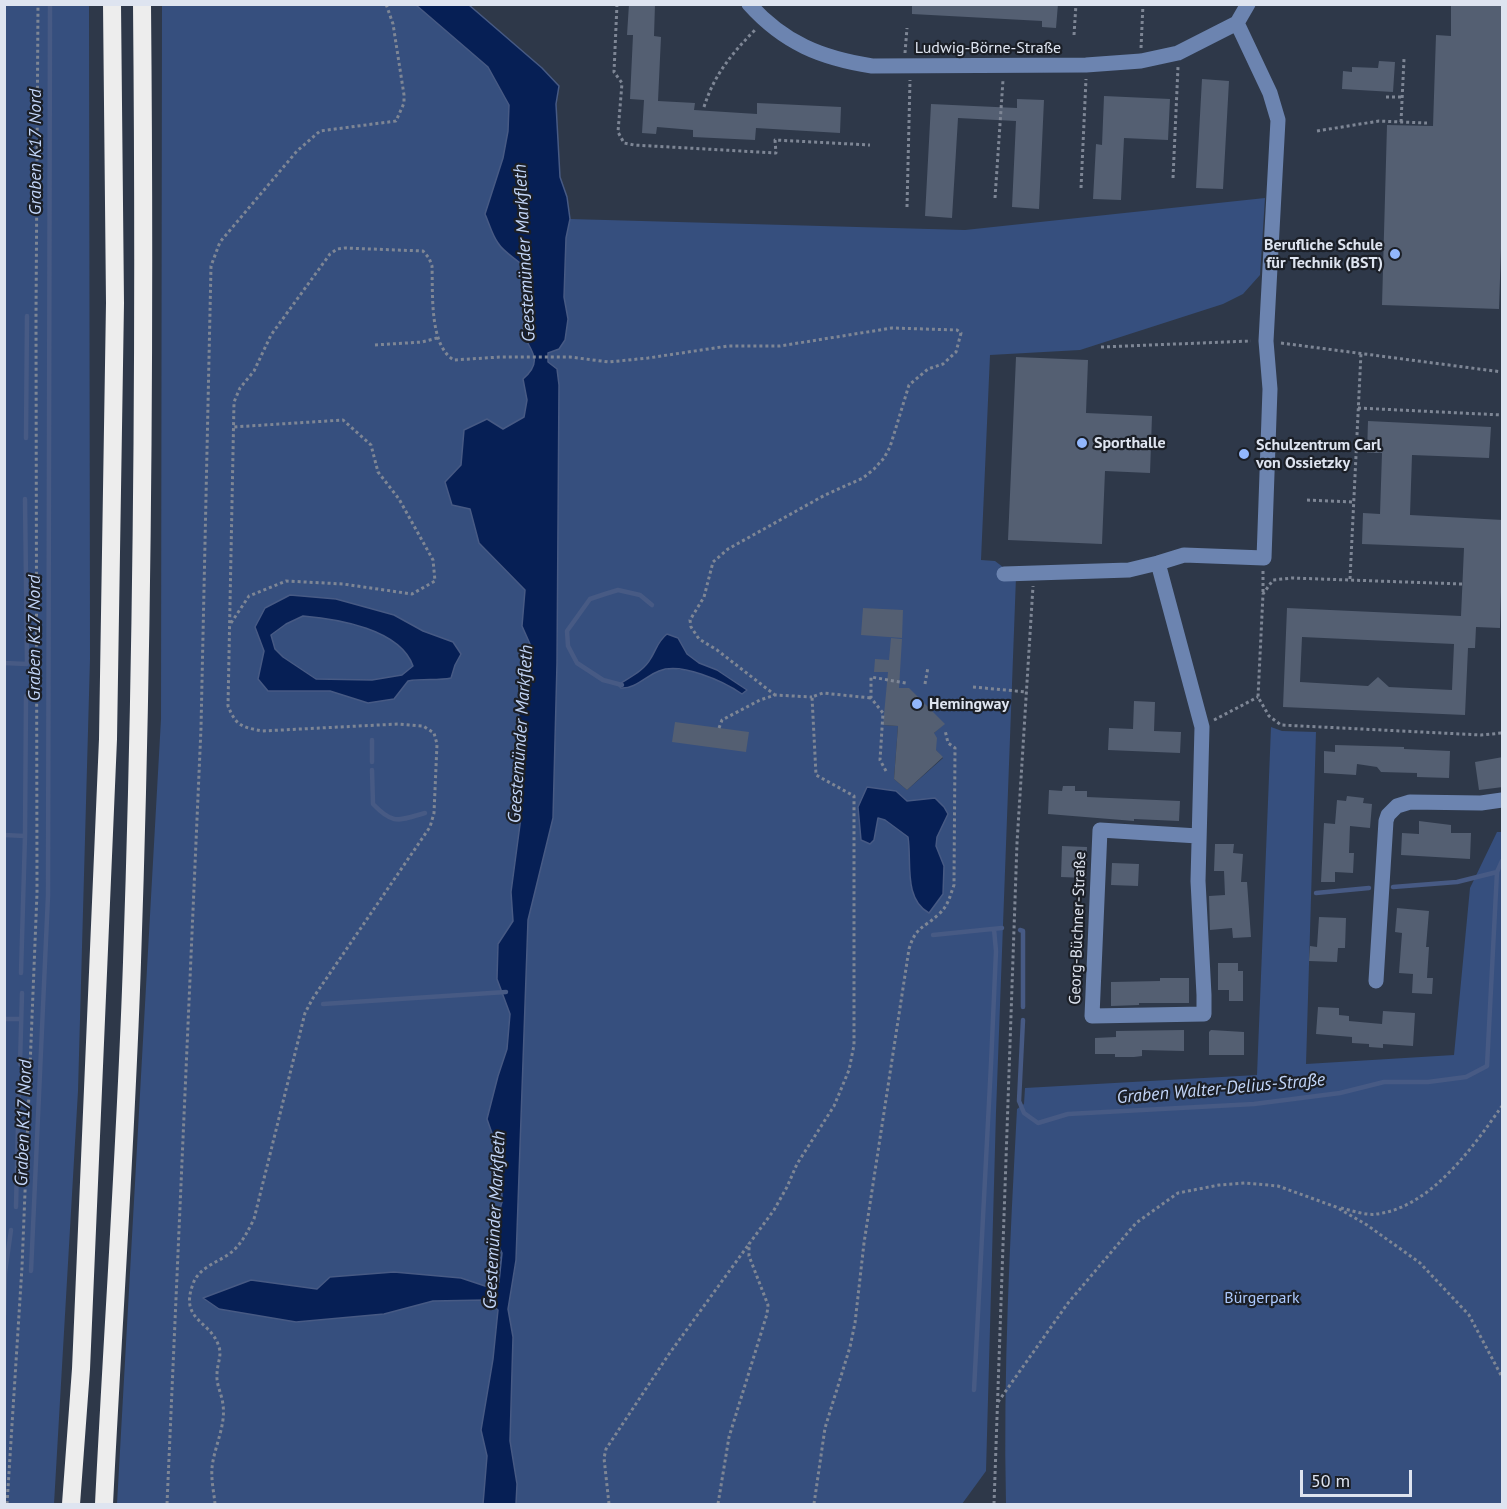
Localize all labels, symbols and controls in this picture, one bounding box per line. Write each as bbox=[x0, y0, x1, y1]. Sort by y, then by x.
street label: Ludwig-Börne-Straße bbox=[915, 38, 1061, 58]
water label: Graben K17 Nord bbox=[25, 89, 47, 215]
water label: Geestemünder Markfleth bbox=[510, 163, 540, 343]
place label: Berufliche Schule für Technik (BST) bbox=[1264, 235, 1383, 273]
marker: Berufliche Schule für Technik (BST) bbox=[1388, 247, 1402, 261]
place label: Sporthalle bbox=[1094, 433, 1166, 453]
place label: Schulzentrum Carl von Ossietzky bbox=[1256, 435, 1381, 473]
marker: Sporthalle bbox=[1075, 436, 1089, 450]
marker: Schulzentrum Carl von Ossietzky bbox=[1237, 447, 1251, 461]
water label: Graben K17 Nord bbox=[24, 575, 46, 701]
water label: Geestemünder Markfleth bbox=[504, 644, 538, 824]
place label: Hemingway bbox=[929, 694, 1009, 714]
marker: Hemingway bbox=[910, 697, 924, 711]
street label: Georg-Büchner-Straße bbox=[1066, 851, 1090, 1005]
water label: Graben K17 Nord bbox=[11, 1059, 37, 1187]
water label: Graben Walter-Delius-Straße bbox=[1116, 1069, 1326, 1109]
water label: Geestemünder Markfleth bbox=[480, 1130, 510, 1310]
park label: Bürgerpark bbox=[1224, 1288, 1300, 1308]
scale bar bbox=[1303, 1458, 1416, 1496]
text: 50 m bbox=[1311, 1469, 1350, 1492]

